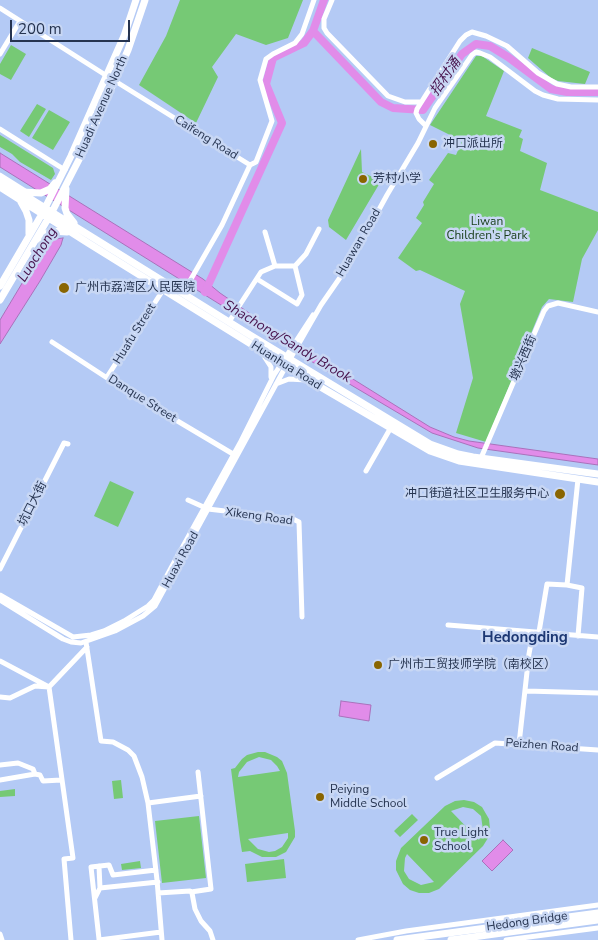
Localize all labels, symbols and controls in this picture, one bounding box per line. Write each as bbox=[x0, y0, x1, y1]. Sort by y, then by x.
scale bar bbox=[12, 10, 132, 42]
text: 200 m bbox=[18, 19, 62, 39]
street label: Huadi Avenue North bbox=[73, 54, 131, 160]
water label: 招村涌 bbox=[427, 55, 465, 99]
street label: Caifeng Road bbox=[172, 113, 240, 163]
place label: 冲口派出所 bbox=[443, 137, 503, 151]
marker: 冲口派出所 bbox=[427, 138, 439, 150]
place label: 芳村小学 bbox=[373, 172, 421, 186]
marker: 芳村小学 bbox=[357, 173, 369, 185]
street label: Huawan Road bbox=[334, 206, 384, 280]
park label: Liwan Children's Park bbox=[446, 215, 528, 243]
water label: Luochong bbox=[15, 224, 61, 286]
marker: 广州市荔湾区人民医院 bbox=[57, 281, 71, 295]
place label: 广州市荔湾区人民医院 bbox=[75, 281, 195, 295]
water label: Shachong/Sandy Brook bbox=[220, 297, 354, 387]
street label: Huafu Street bbox=[111, 301, 159, 367]
street label: 墩兴西街 bbox=[508, 333, 540, 383]
street label: Huanhua Road bbox=[248, 339, 324, 393]
street label: Danque Street bbox=[105, 372, 179, 426]
street label: 坑口大街 bbox=[16, 479, 50, 529]
place label: 冲口街道社区卫生服务中心 bbox=[405, 487, 549, 501]
marker: 冲口街道社区卫生服务中心 bbox=[553, 487, 567, 501]
street label: Xikeng Road bbox=[224, 505, 294, 529]
street label: Huaxi Road bbox=[160, 529, 202, 591]
district label: Hedongding bbox=[482, 629, 568, 647]
place label: 广州市工贸技师学院（南校区） bbox=[388, 658, 556, 672]
marker: 广州市工贸技师学院（南校区） bbox=[372, 659, 384, 671]
street label: Peizhen Road bbox=[505, 736, 579, 756]
place label: Peiying Middle School bbox=[330, 783, 407, 811]
marker: Peiying Middle School bbox=[314, 791, 326, 803]
place label: True Light School bbox=[434, 826, 488, 854]
marker: True Light School bbox=[418, 834, 430, 846]
street label: Hedong Bridge bbox=[486, 909, 568, 935]

